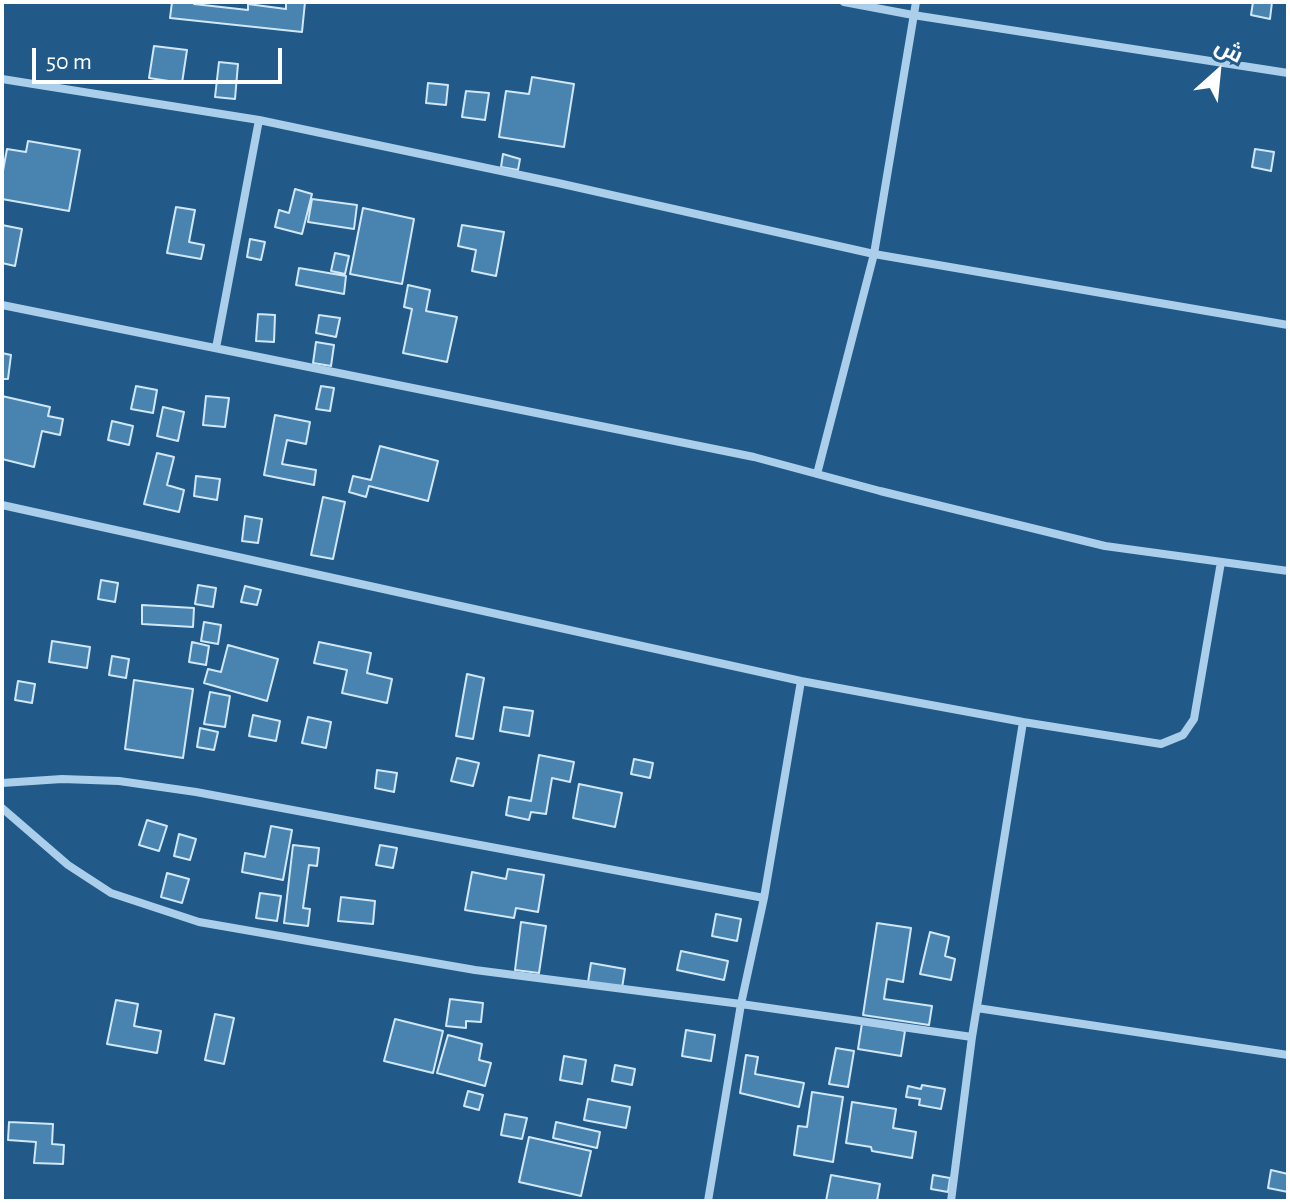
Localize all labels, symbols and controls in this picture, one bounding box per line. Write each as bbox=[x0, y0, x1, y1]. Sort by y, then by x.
scale bar bbox=[36, 32, 286, 82]
north arrow bbox=[1178, 32, 1258, 112]
text: ش bbox=[1211, 34, 1246, 67]
text: 50 m bbox=[46, 50, 92, 74]

